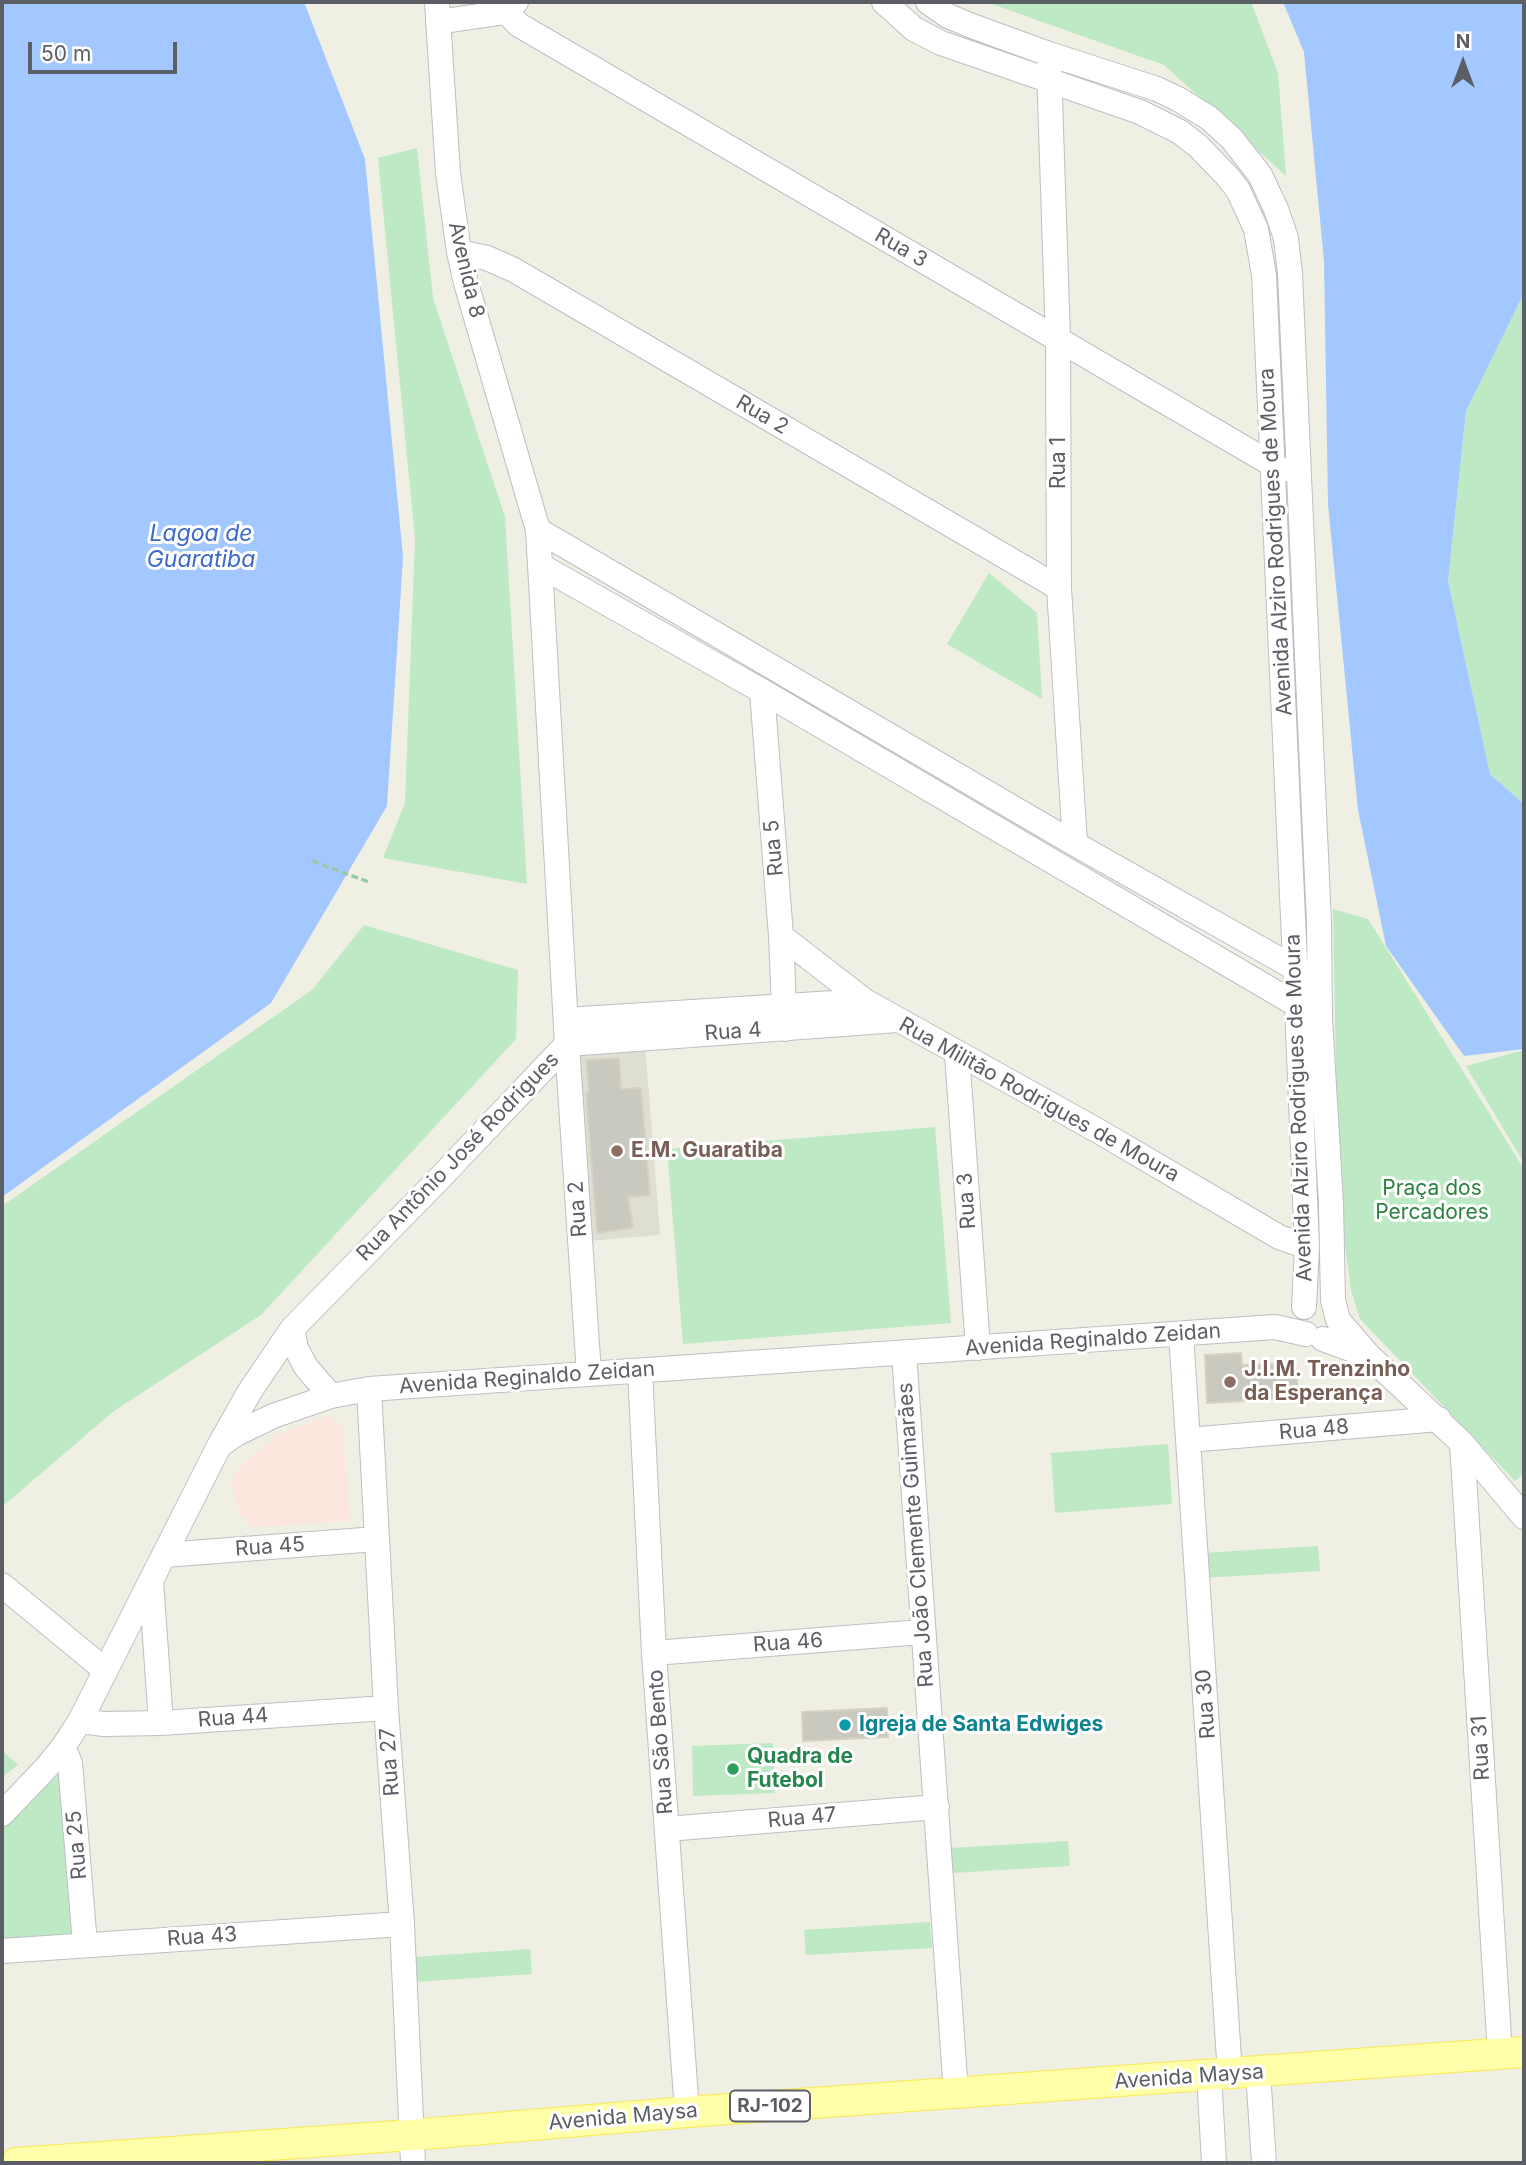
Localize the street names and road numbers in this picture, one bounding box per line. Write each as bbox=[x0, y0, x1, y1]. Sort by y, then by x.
street label: Avenida 8 bbox=[443, 220, 489, 320]
street label: Rua 3 bbox=[870, 223, 932, 273]
street label: Avenida Alziro Rodrigues de Moura bbox=[1254, 367, 1298, 717]
street label: Rua 2 bbox=[731, 390, 793, 440]
street label: Rua 1 bbox=[1046, 437, 1072, 489]
street label: Rua 5 bbox=[759, 819, 789, 877]
street label: Avenida Alziro Rodrigues de Moura bbox=[1280, 934, 1318, 1282]
street label: Rua Militão Rodrigues de Moura bbox=[895, 1012, 1183, 1188]
street label: Rua 4 bbox=[704, 1017, 762, 1047]
street label: Rua Antônio José Rodrigues bbox=[352, 1047, 564, 1267]
street label: Rua 3 bbox=[952, 1172, 982, 1230]
street label: Rua 2 bbox=[563, 1180, 593, 1238]
street label: Avenida Reginaldo Zeidan bbox=[964, 1318, 1222, 1362]
street label: Avenida Reginaldo Zeidan bbox=[398, 1356, 656, 1400]
street label: Rua João Clemente Guimarães bbox=[893, 1382, 939, 1688]
street label: Rua 48 bbox=[1278, 1414, 1350, 1446]
street label: Rua 45 bbox=[234, 1532, 306, 1562]
street label: Rua 46 bbox=[752, 1628, 824, 1658]
street label: Rua 30 bbox=[1191, 1668, 1221, 1740]
street label: Rua São Bento bbox=[643, 1669, 679, 1815]
street label: Rua 44 bbox=[197, 1703, 269, 1733]
street label: Rua 31 bbox=[1467, 1715, 1495, 1781]
street label: Rua 27 bbox=[375, 1727, 405, 1797]
street label: Rua 47 bbox=[766, 1802, 838, 1834]
street label: Rua 25 bbox=[61, 1809, 93, 1881]
street label: Rua 43 bbox=[166, 1922, 238, 1952]
street label: Avenida Maysa bbox=[1113, 2059, 1265, 2095]
road number: RJ-102 bbox=[730, 2090, 810, 2122]
street label: Avenida Maysa bbox=[547, 2098, 699, 2136]

